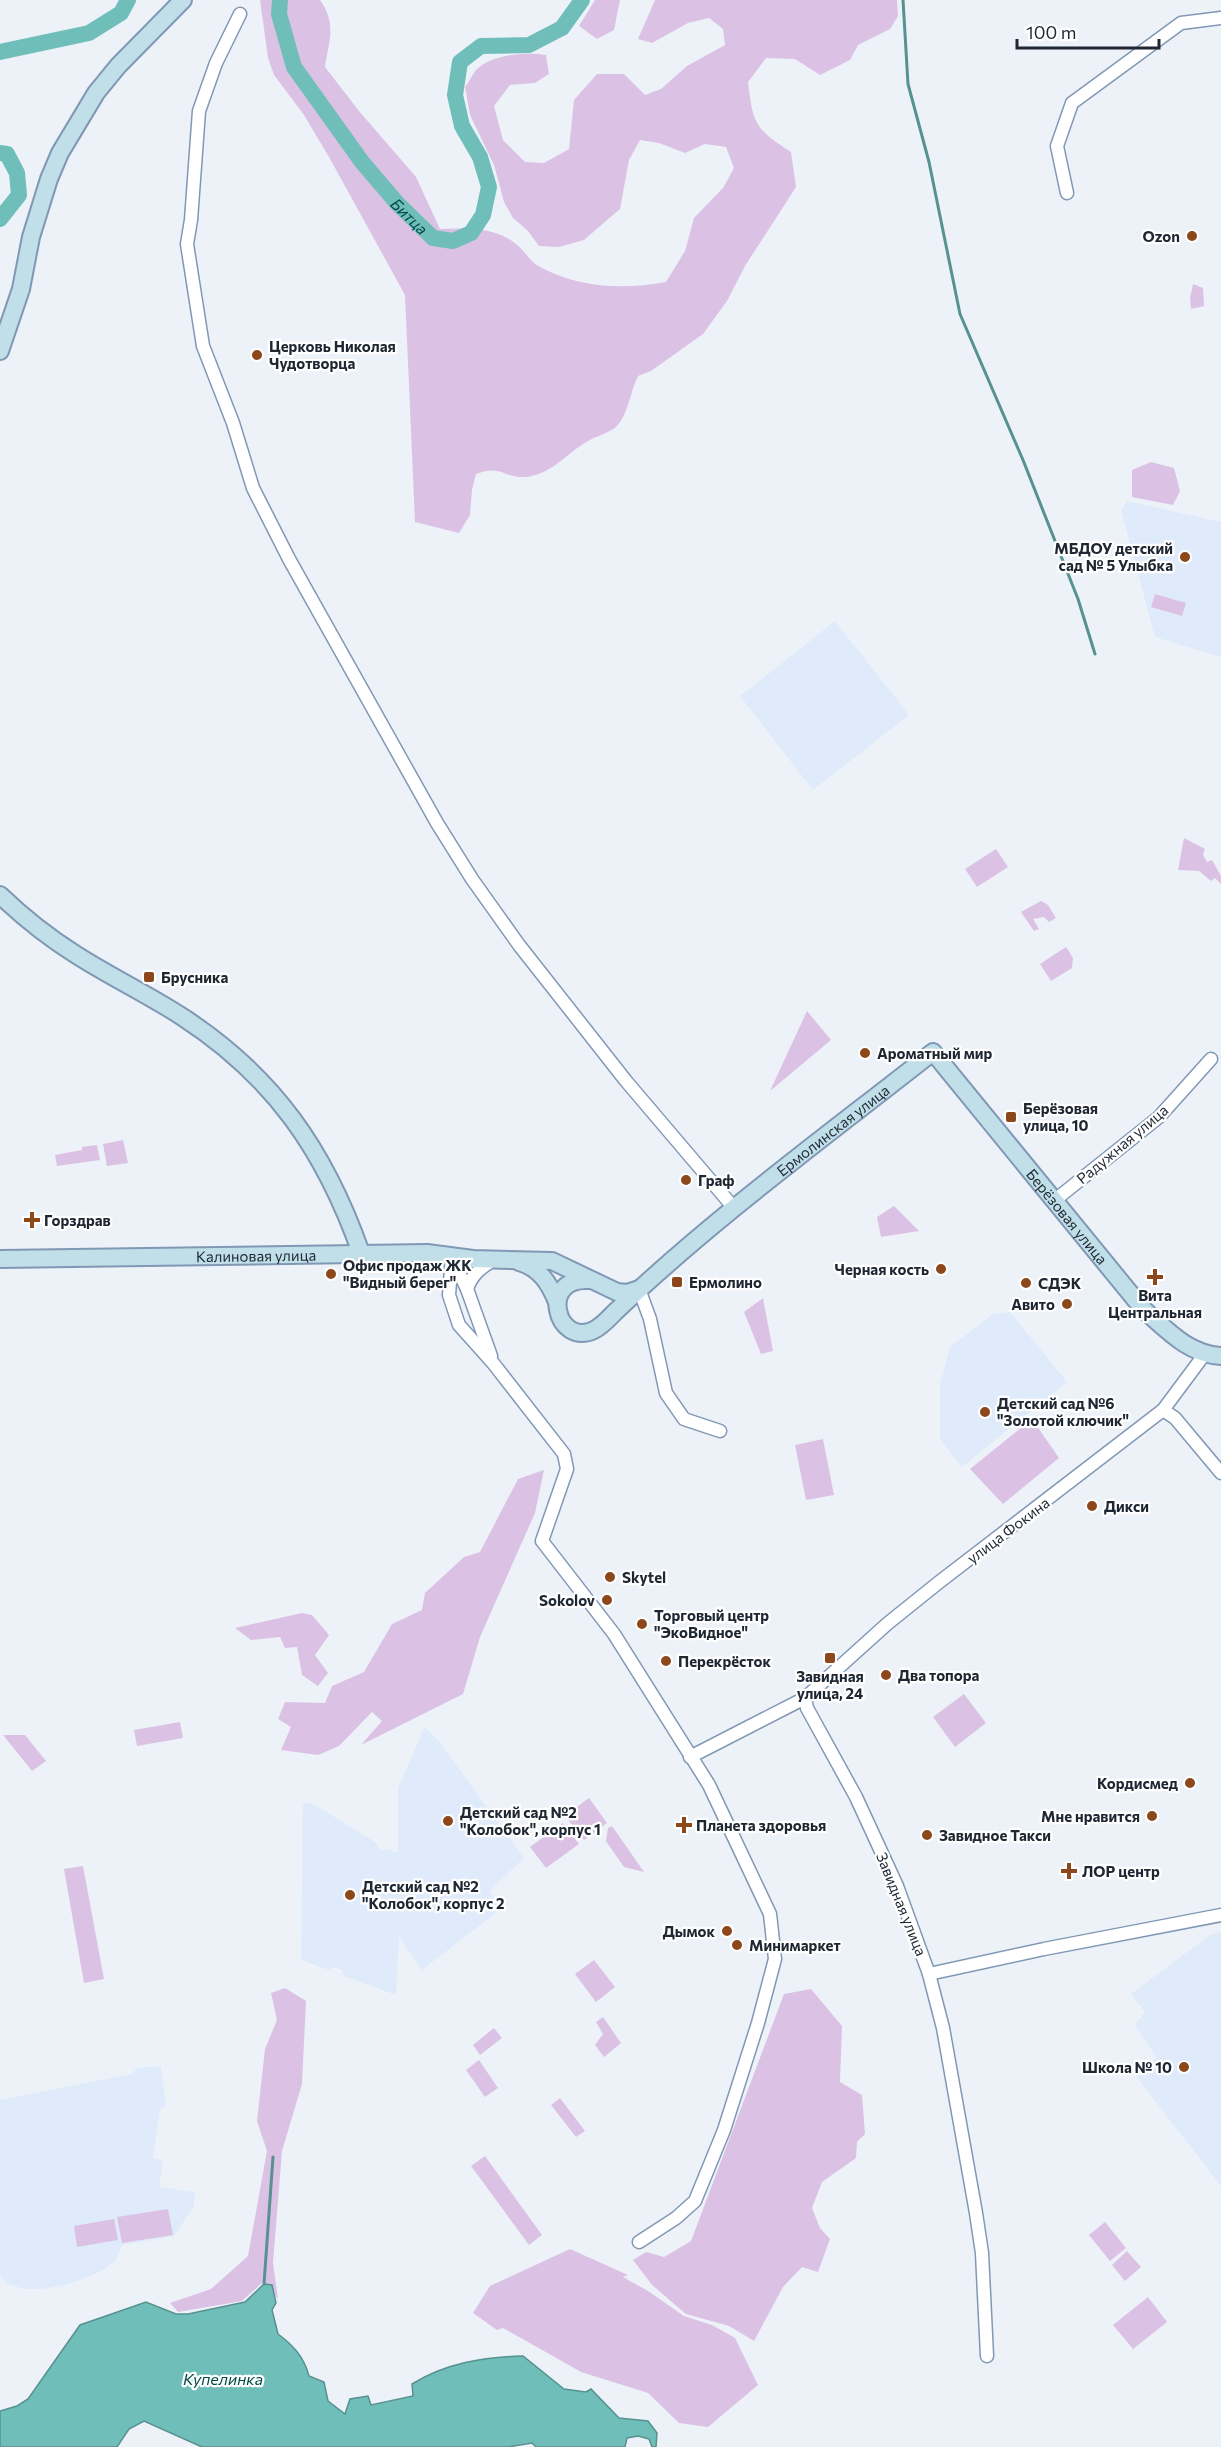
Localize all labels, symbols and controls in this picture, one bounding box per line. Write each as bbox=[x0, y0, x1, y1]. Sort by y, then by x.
scale bar bbox=[1017, 12, 1160, 50]
text: 100 m bbox=[1026, 21, 1076, 43]
water label: Битца bbox=[387, 193, 433, 238]
place label: Ozon bbox=[1142, 227, 1180, 245]
marker: Ozon bbox=[1185, 229, 1199, 243]
place label: Церковь Николая Чудотворца bbox=[269, 337, 396, 372]
marker: Церковь Николая Чудотворца bbox=[250, 348, 264, 362]
place label: МБДОУ детский сад № 5 Улыбка bbox=[1054, 539, 1173, 574]
marker: МБДОУ детский сад № 5 Улыбка bbox=[1178, 550, 1192, 564]
place label: Брусника bbox=[161, 968, 228, 986]
marker: Брусника bbox=[142, 970, 156, 984]
place label: Ароматный мир bbox=[877, 1044, 993, 1062]
marker: Ароматный мир bbox=[858, 1046, 872, 1060]
street label: Ермолинская улица bbox=[773, 1081, 893, 1179]
place label: Берёзовая улица, 10 bbox=[1023, 1099, 1098, 1134]
street label: Радужная улица bbox=[1073, 1101, 1171, 1187]
marker: Берёзовая улица, 10 bbox=[1004, 1110, 1018, 1124]
street label: Берёзовая улица bbox=[1023, 1165, 1111, 1268]
place label: Граф bbox=[698, 1171, 735, 1189]
marker: Граф bbox=[679, 1173, 693, 1187]
place label: Горздрав bbox=[44, 1211, 111, 1229]
marker: Горздрав bbox=[25, 1213, 39, 1227]
street label: Калиновая улица bbox=[196, 1246, 316, 1265]
place label: Офис продаж ЖК "Видный берег" bbox=[343, 1256, 472, 1291]
place label: Черная кость bbox=[835, 1260, 929, 1278]
marker: Черная кость bbox=[934, 1262, 948, 1276]
marker: Офис продаж ЖК "Видный берег" bbox=[324, 1267, 338, 1281]
marker: Вита Центральная bbox=[1148, 1270, 1162, 1284]
place label: Ермолино bbox=[689, 1273, 762, 1291]
place label: СДЭК bbox=[1038, 1274, 1082, 1292]
marker: Ермолино bbox=[670, 1275, 684, 1289]
marker: СДЭК bbox=[1019, 1276, 1033, 1290]
place label: Вита Центральная bbox=[1108, 1286, 1202, 1321]
place label: Авито bbox=[1011, 1295, 1055, 1313]
marker: Авито bbox=[1060, 1297, 1074, 1311]
place label: Детский сад №6 "Золотой ключик" bbox=[997, 1394, 1129, 1429]
marker: Детский сад №6 "Золотой ключик" bbox=[978, 1405, 992, 1419]
street label: улица Фокина bbox=[963, 1493, 1053, 1567]
place label: Дикси bbox=[1104, 1497, 1149, 1515]
marker: Дикси bbox=[1085, 1499, 1099, 1513]
place label: Skytel bbox=[622, 1568, 666, 1586]
marker: Skytel bbox=[603, 1570, 617, 1584]
place label: Sokolov bbox=[539, 1591, 595, 1609]
marker: Sokolov bbox=[600, 1593, 614, 1607]
place label: Торговый центр "ЭкоВидное" bbox=[654, 1606, 769, 1641]
marker: Торговый центр "ЭкоВидное" bbox=[635, 1617, 649, 1631]
marker: Завидная улица, 24 bbox=[823, 1651, 837, 1665]
place label: Перекрёсток bbox=[678, 1652, 772, 1670]
marker: Перекрёсток bbox=[659, 1654, 673, 1668]
place label: Два топора bbox=[898, 1666, 980, 1684]
place label: Завидная улица, 24 bbox=[796, 1667, 864, 1702]
marker: Два топора bbox=[879, 1668, 893, 1682]
place label: Кордисмед bbox=[1097, 1774, 1179, 1792]
marker: Кордисмед bbox=[1183, 1776, 1197, 1790]
place label: Детский сад №2 "Колобок", корпус 1 bbox=[460, 1803, 601, 1838]
place label: Мне нравится bbox=[1041, 1807, 1140, 1825]
marker: Мне нравится bbox=[1145, 1809, 1159, 1823]
marker: Детский сад №2 "Колобок", корпус 1 bbox=[441, 1814, 455, 1828]
place label: Планета здоровья bbox=[696, 1816, 826, 1834]
marker: Планета здоровья bbox=[677, 1818, 691, 1832]
place label: Завидное Такси bbox=[939, 1826, 1051, 1844]
marker: Завидное Такси bbox=[920, 1828, 934, 1842]
street label: Завидная улица bbox=[873, 1850, 931, 1958]
marker: ЛОР центр bbox=[1060, 1862, 1078, 1880]
place label: ЛОР центр bbox=[1082, 1862, 1160, 1880]
place label: Детский сад №2 "Колобок", корпус 2 bbox=[362, 1877, 505, 1912]
marker: Детский сад №2 "Колобок", корпус 2 bbox=[343, 1888, 357, 1902]
place label: Дымок bbox=[663, 1922, 715, 1940]
marker: Дымок bbox=[720, 1924, 734, 1938]
place label: Минимаркет bbox=[749, 1936, 841, 1954]
marker: Минимаркет bbox=[730, 1938, 744, 1952]
place label: Школа № 10 bbox=[1082, 2058, 1172, 2076]
marker: Школа № 10 bbox=[1177, 2060, 1191, 2074]
water label: Купелинка bbox=[183, 2369, 263, 2388]

